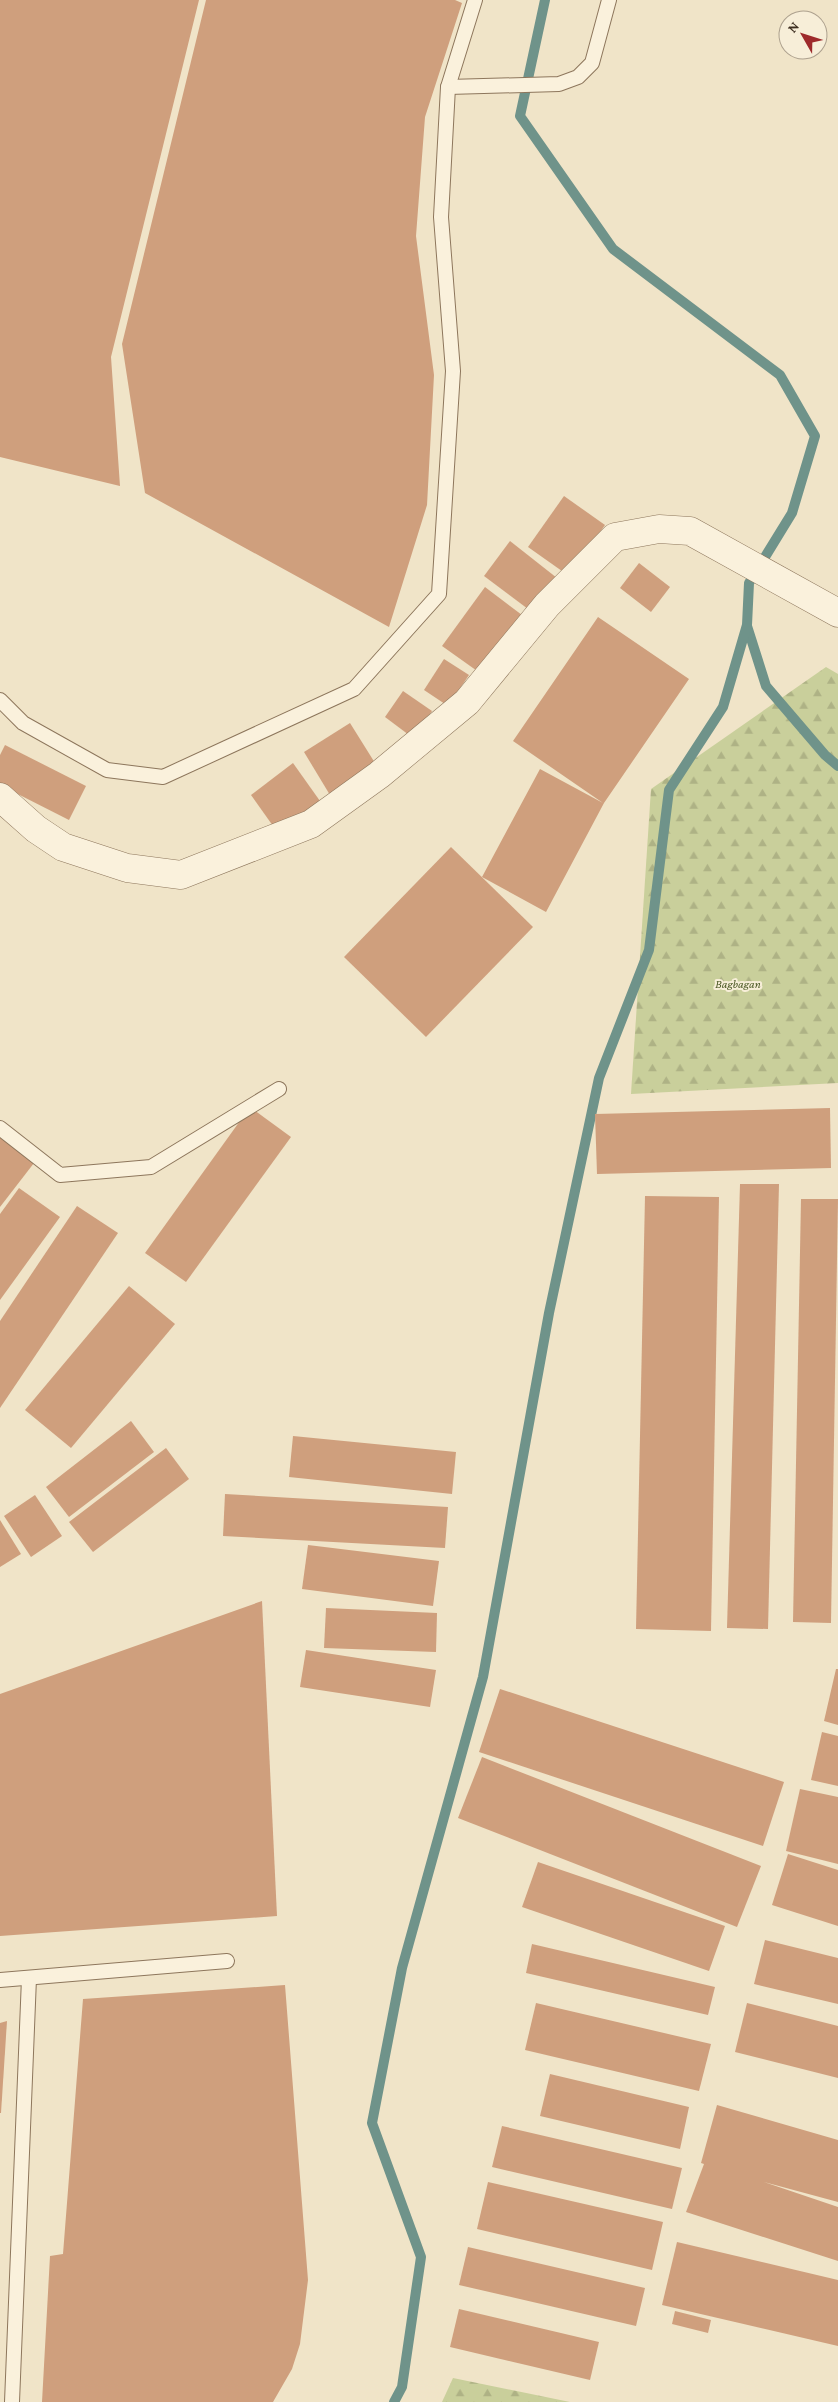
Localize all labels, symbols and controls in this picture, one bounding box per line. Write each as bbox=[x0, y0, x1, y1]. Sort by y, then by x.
north arrow bbox=[778, 10, 828, 60]
text: N bbox=[784, 18, 802, 36]
park label: Bagbagan bbox=[715, 977, 761, 991]

